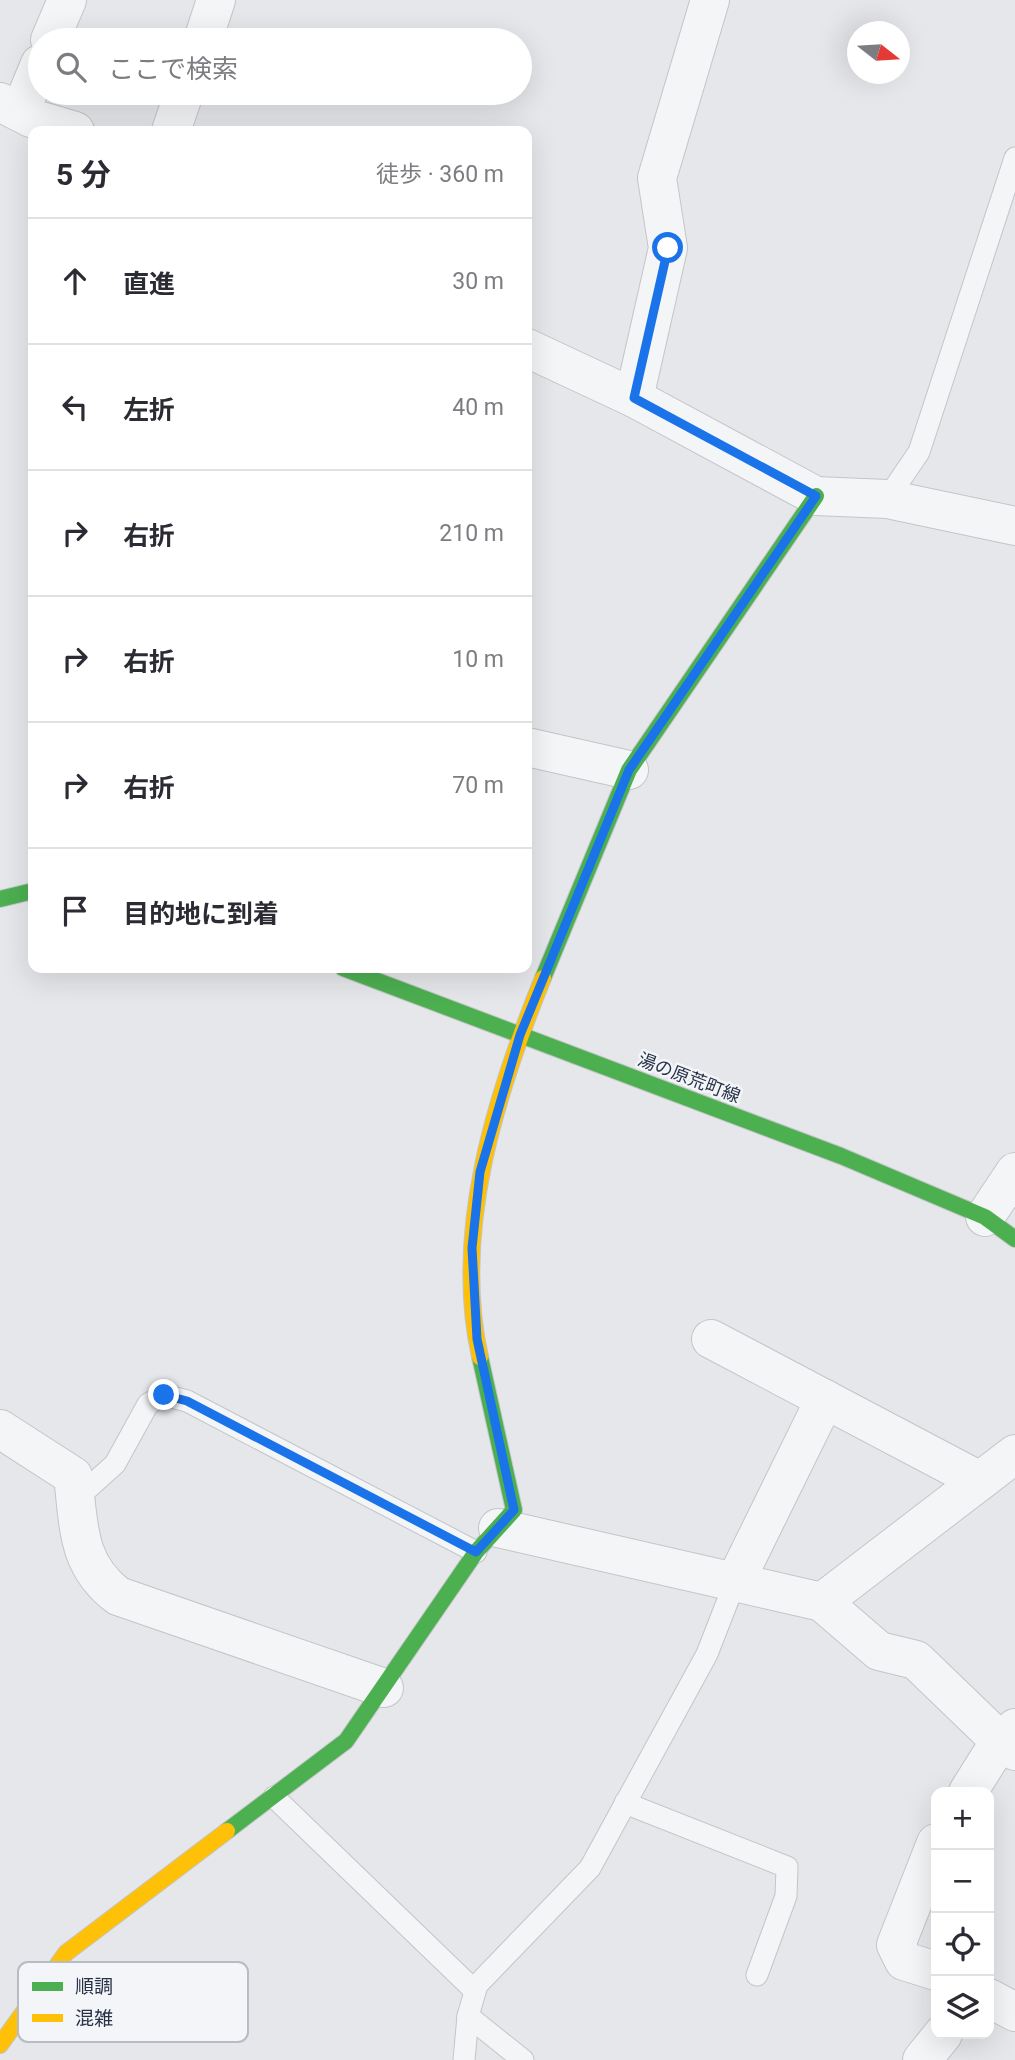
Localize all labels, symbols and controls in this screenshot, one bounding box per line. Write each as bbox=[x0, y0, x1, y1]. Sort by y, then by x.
north arrow bbox=[847, 21, 910, 84]
search box bbox=[28, 28, 532, 105]
icon: search bbox=[52, 48, 90, 86]
text: ここで検索 bbox=[108, 54, 238, 84]
text: 5 分 bbox=[56, 157, 111, 192]
text: 徒歩 · 360 m bbox=[376, 161, 504, 188]
route start bbox=[652, 232, 683, 263]
icon: ahead bbox=[56, 262, 94, 300]
text: 30 m bbox=[452, 268, 504, 295]
text: 直進 bbox=[123, 269, 175, 299]
icon: left bbox=[56, 388, 94, 426]
text: 40 m bbox=[452, 394, 504, 421]
text: 左折 bbox=[123, 395, 175, 425]
icon: right bbox=[56, 514, 94, 552]
text: 210 m bbox=[439, 520, 504, 547]
text: 右折 bbox=[123, 521, 175, 551]
icon: right bbox=[56, 640, 94, 678]
text: 10 m bbox=[452, 646, 504, 673]
text: 右折 bbox=[123, 647, 175, 677]
icon: right bbox=[56, 766, 94, 804]
text: 70 m bbox=[452, 772, 504, 799]
text: 右折 bbox=[123, 773, 175, 803]
icon: arrive bbox=[56, 892, 94, 930]
text: 目的地に到着 bbox=[123, 899, 279, 929]
street label: 湯の原荒町線 bbox=[635, 1048, 743, 1107]
route end bbox=[148, 1379, 179, 1410]
map controls bbox=[931, 1787, 994, 2039]
button: + bbox=[931, 1787, 994, 1850]
button: − bbox=[931, 1850, 994, 1913]
button: locate bbox=[931, 1913, 994, 1976]
legend bbox=[18, 1962, 248, 2042]
text: 順調 bbox=[75, 1975, 113, 1998]
button: layers bbox=[931, 1976, 994, 2039]
text: 混雑 bbox=[75, 2007, 113, 2030]

